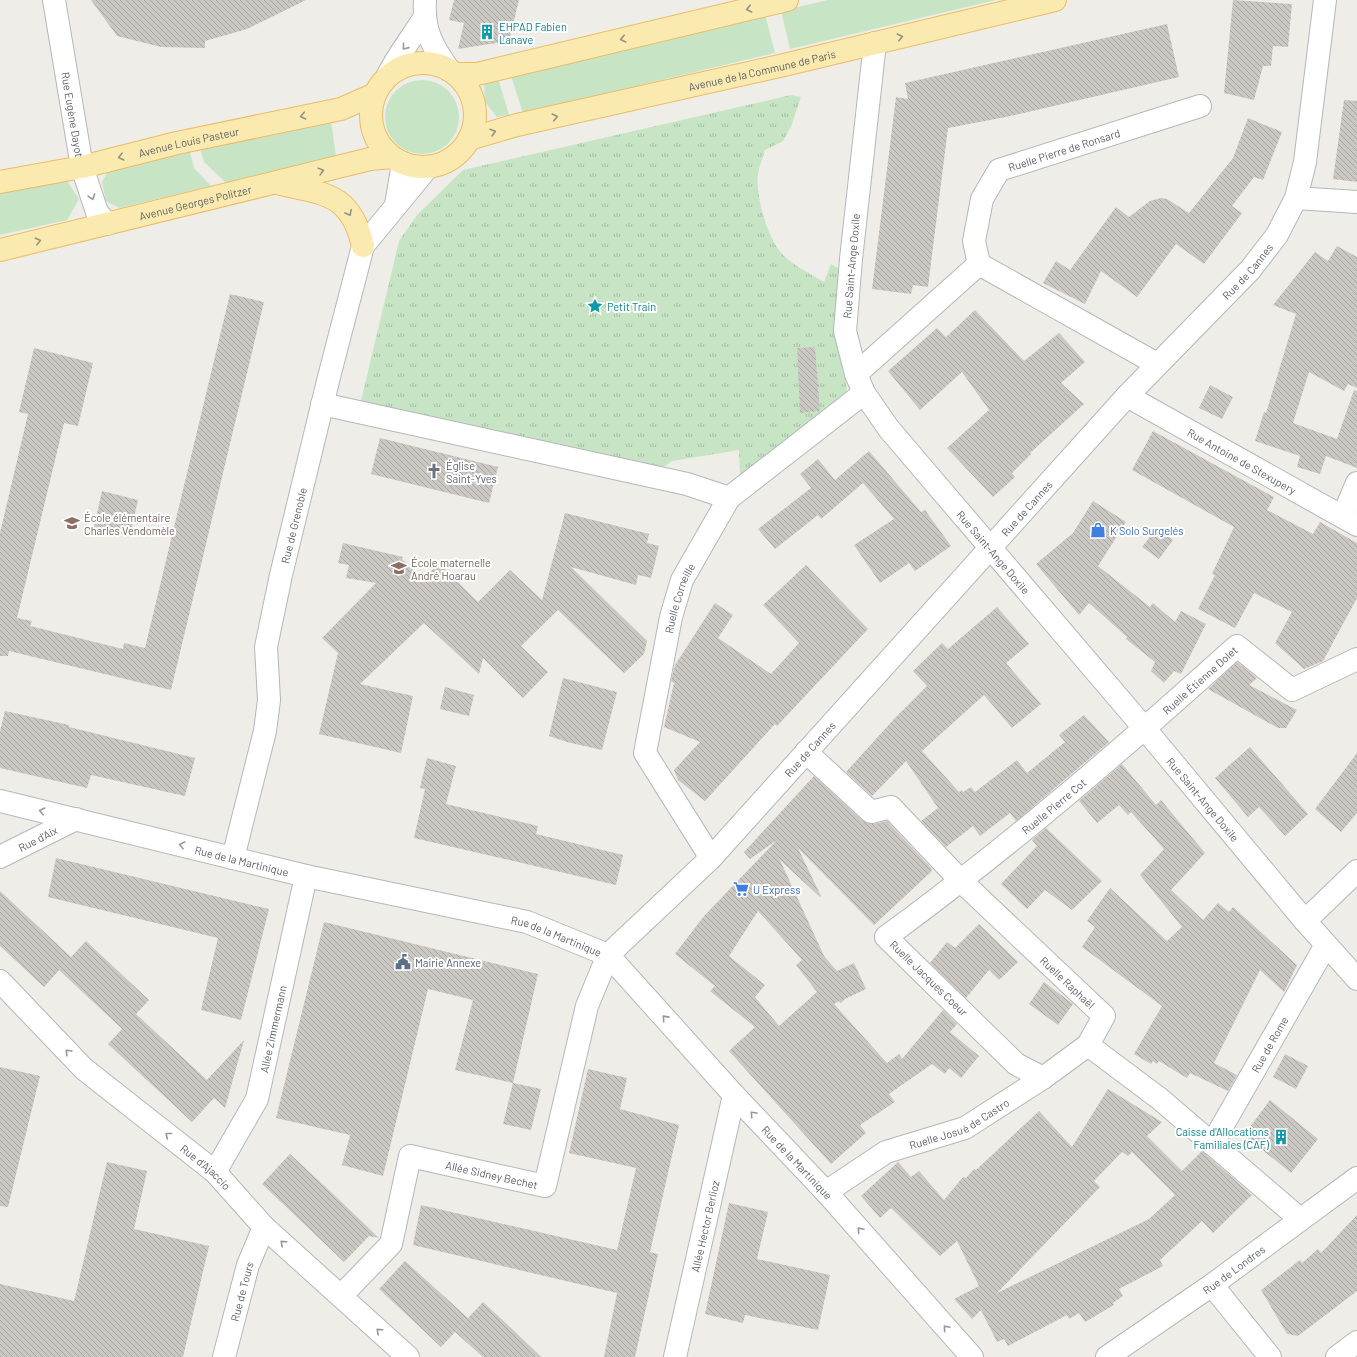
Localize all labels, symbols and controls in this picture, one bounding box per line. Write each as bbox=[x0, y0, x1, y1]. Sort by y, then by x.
one-way arrow bbox=[746, 4, 753, 13]
place label: EHPAD Fabien Lanave bbox=[499, 20, 567, 46]
building icon: EHPAD Fabien Lanave bbox=[478, 23, 496, 41]
one-way arrow bbox=[896, 33, 903, 41]
one-way arrow bbox=[619, 34, 626, 43]
one-way arrow bbox=[403, 43, 410, 50]
street label: Avenue de la Commune de Paris bbox=[687, 46, 837, 93]
street label: Rue Eugène Dayot bbox=[60, 71, 87, 158]
one-way arrow bbox=[299, 112, 306, 120]
one-way arrow bbox=[552, 113, 558, 121]
street label: Avenue Louis Pasteur bbox=[137, 124, 240, 159]
street label: Ruelle Pierre de Ronsard bbox=[1006, 125, 1121, 173]
one-way arrow bbox=[489, 128, 496, 137]
one-way arrow bbox=[118, 152, 125, 161]
one-way arrow bbox=[318, 168, 325, 176]
street label: Avenue Georges Politzer bbox=[138, 182, 253, 222]
one-way arrow bbox=[87, 193, 96, 200]
one-way arrow bbox=[345, 209, 352, 216]
street label: Rue Saint-Ange Doxile bbox=[840, 213, 862, 319]
one-way arrow bbox=[35, 238, 41, 246]
street label: Rue de Cannes bbox=[1219, 240, 1275, 301]
place icon: Petit Train bbox=[586, 297, 604, 315]
place label: Petit Train bbox=[607, 300, 656, 313]
street label: Rue Antoine de Stexupery bbox=[1186, 425, 1299, 496]
place label: Église Saint-Yves bbox=[446, 459, 497, 485]
church icon: Église Saint-Yves bbox=[425, 462, 443, 480]
street label: Rue de Cannes bbox=[998, 478, 1054, 538]
street label: Rue de Grenoble bbox=[278, 486, 309, 565]
street label: Rue Saint-Ange Doxile bbox=[955, 508, 1033, 596]
place label: École élémentaire Charles Vendomèle bbox=[84, 511, 175, 537]
school or university icon: École élémentaire Charles Vendomèle bbox=[63, 514, 81, 532]
shop icon: K Solo Surgelés bbox=[1089, 521, 1107, 539]
place label: K Solo Surgelés bbox=[1110, 524, 1184, 537]
place label: École maternelle André Hoarau bbox=[411, 556, 491, 582]
school or university icon: École maternelle André Hoarau bbox=[390, 559, 408, 577]
street label: Ruelle Corneille bbox=[662, 560, 697, 634]
street label: Ruelle Étienne Dolet bbox=[1159, 643, 1240, 716]
street label: Rue de Cannes bbox=[781, 718, 838, 779]
street label: Rue Saint-Ange Doxile bbox=[1165, 754, 1242, 844]
street label: Ruelle Pierre Cot bbox=[1019, 775, 1088, 836]
one-way arrow bbox=[39, 807, 45, 815]
street label: Rue d'Aix bbox=[16, 823, 59, 853]
one-way arrow bbox=[179, 842, 185, 850]
street label: Rue de la Martinique bbox=[194, 843, 290, 878]
supermarket icon: U Express bbox=[732, 880, 750, 898]
place label: U Express bbox=[753, 883, 800, 896]
street label: Rue de la Martinique bbox=[510, 912, 604, 958]
street label: Ruelle Jacques Coeur bbox=[887, 938, 971, 1018]
public building icon: Mairie Annexe bbox=[394, 953, 412, 971]
street label: Ruelle Raphaël bbox=[1038, 953, 1098, 1011]
place label: Mairie Annexe bbox=[415, 956, 481, 969]
street label: Allée Zimmermann bbox=[256, 984, 288, 1074]
street label: Rue de Rome bbox=[1248, 1014, 1290, 1075]
one-way arrow bbox=[662, 1015, 670, 1023]
one-way arrow bbox=[65, 1049, 73, 1057]
street label: Ruelle Josué de Castro bbox=[908, 1095, 1011, 1151]
one-way arrow bbox=[750, 1111, 757, 1119]
street label: Rue de la Martinique bbox=[760, 1123, 835, 1202]
place label: Caisse d'Allocations Familiales (CAF) bbox=[1176, 1125, 1269, 1151]
building icon: Caisse d'Allocations Familiales (CAF) bbox=[1272, 1128, 1290, 1146]
one-way arrow bbox=[166, 1133, 173, 1140]
street label: Rue d'Ajaccio bbox=[178, 1141, 234, 1192]
street label: Allée Sidney Bechet bbox=[445, 1158, 539, 1191]
street label: Allée Hector Berlioz bbox=[688, 1179, 721, 1273]
one-way arrow bbox=[857, 1228, 864, 1235]
one-way arrow bbox=[280, 1241, 287, 1248]
street label: Rue de Londres bbox=[1200, 1242, 1267, 1296]
street label: Rue de Tours bbox=[227, 1259, 255, 1323]
one-way arrow bbox=[943, 1325, 950, 1333]
one-way arrow bbox=[376, 1328, 384, 1335]

